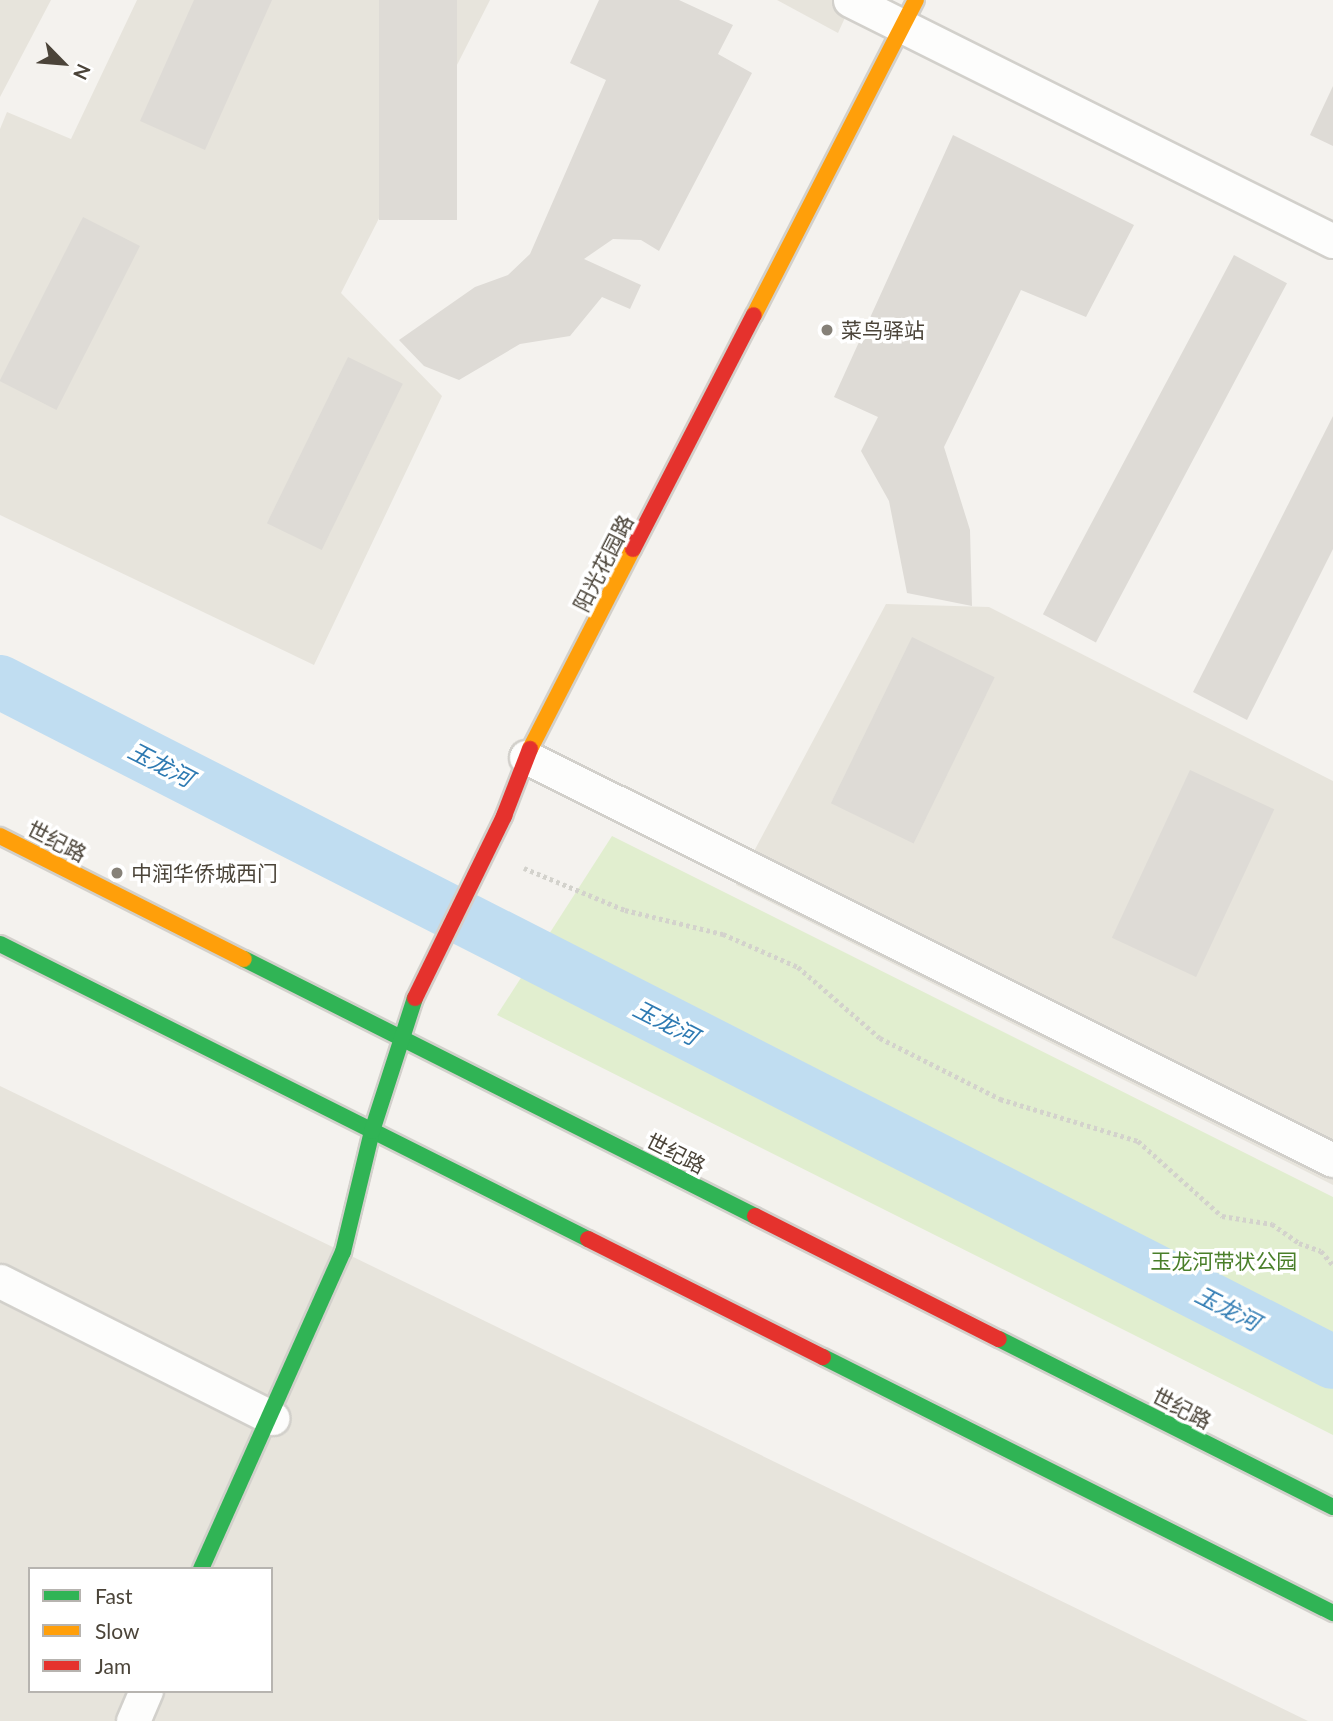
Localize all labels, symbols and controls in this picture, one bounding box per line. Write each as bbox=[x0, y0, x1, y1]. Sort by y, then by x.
north arrow bbox=[28, 28, 98, 98]
text: N bbox=[69, 61, 96, 84]
place label: 菜鸟驿站 bbox=[841, 317, 925, 343]
marker: 菜鸟驿站 bbox=[819, 322, 835, 338]
street label: 阳光花园路 bbox=[568, 511, 638, 615]
water label: 玉龙河 bbox=[124, 736, 198, 792]
street label: 世纪路 bbox=[23, 815, 91, 867]
place label: 中润华侨城西门 bbox=[131, 860, 278, 886]
marker: 中润华侨城西门 bbox=[109, 865, 125, 881]
water label: 玉龙河 bbox=[629, 994, 703, 1050]
street label: 世纪路 bbox=[642, 1127, 710, 1179]
park label: 玉龙河带状公园 bbox=[1151, 1248, 1297, 1274]
water label: 玉龙河 bbox=[1191, 1280, 1265, 1336]
street label: 世纪路 bbox=[1148, 1382, 1216, 1434]
legend bbox=[28, 1567, 273, 1693]
text: Fast bbox=[95, 1583, 132, 1608]
text: Slow bbox=[95, 1618, 139, 1643]
text: Jam bbox=[95, 1653, 131, 1678]

